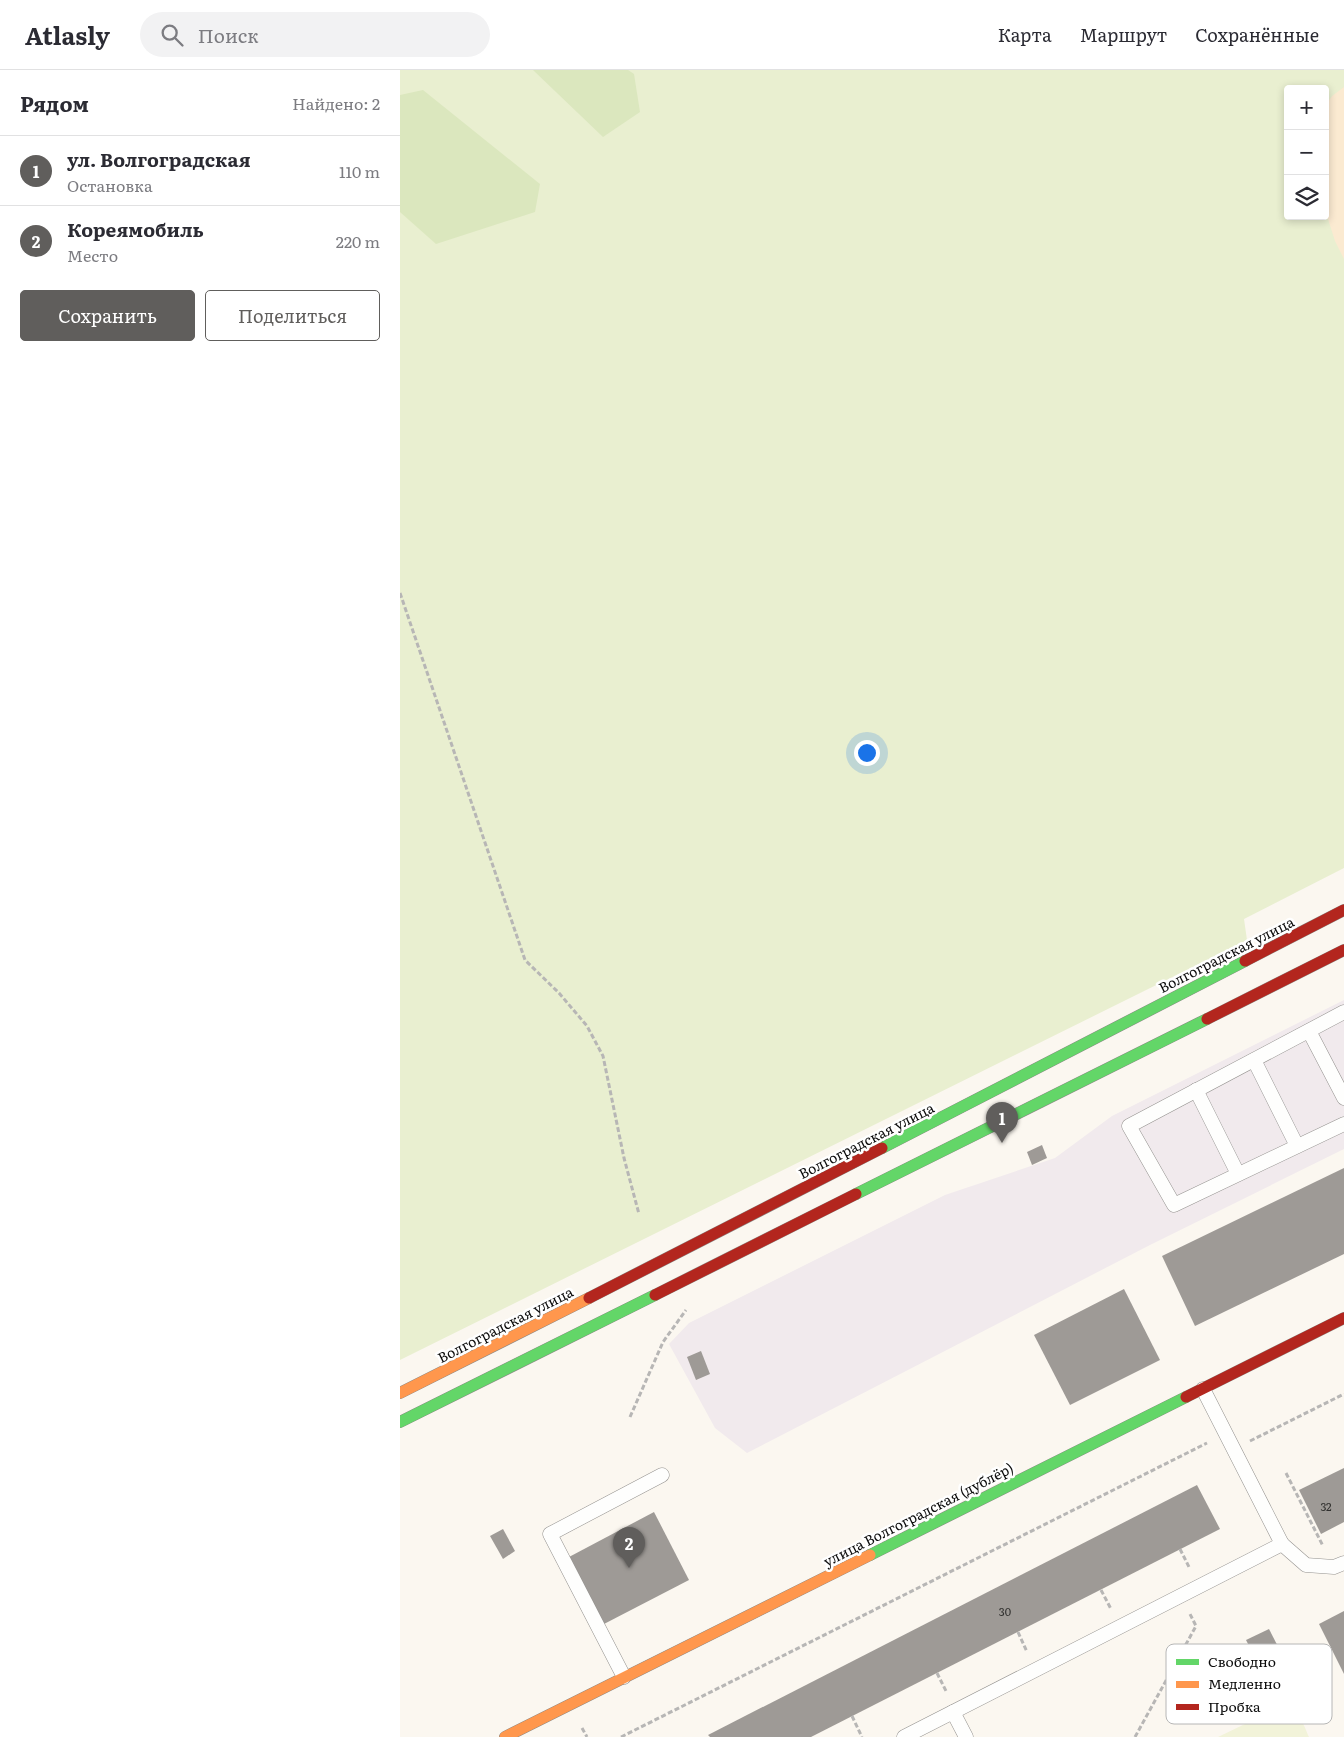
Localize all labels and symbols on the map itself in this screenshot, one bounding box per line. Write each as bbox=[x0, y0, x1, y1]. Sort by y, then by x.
your location bbox=[854, 740, 880, 766]
street label: Волгоградская улица bbox=[1155, 911, 1298, 997]
street label: Волгоградская улица bbox=[795, 1097, 938, 1183]
pin: 1 bbox=[986, 1102, 1018, 1143]
street label: Волгоградская улица bbox=[434, 1281, 577, 1367]
street label: улица Волгоградская (дублёр) bbox=[820, 1457, 1016, 1571]
house number: 32 bbox=[1320, 1498, 1332, 1514]
pin: 2 bbox=[613, 1527, 645, 1568]
house number: 30 bbox=[999, 1603, 1011, 1619]
legend bbox=[1166, 1644, 1332, 1724]
text: Свободно bbox=[1208, 1651, 1276, 1671]
text: Медленно bbox=[1208, 1673, 1281, 1693]
text: Пробка bbox=[1208, 1696, 1261, 1716]

